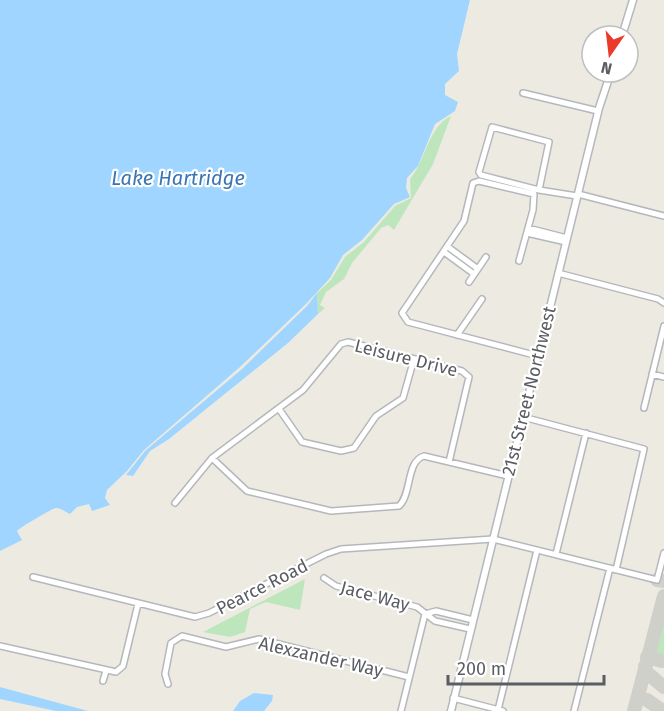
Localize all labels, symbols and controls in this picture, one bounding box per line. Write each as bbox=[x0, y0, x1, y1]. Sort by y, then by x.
north arrow bbox=[580, 24, 640, 84]
text: N bbox=[599, 58, 614, 79]
water label: Lake Hartridge bbox=[111, 166, 245, 190]
street label: 21st Street Northwest bbox=[497, 303, 561, 478]
street label: Leisure Drive bbox=[352, 335, 460, 381]
street label: Pearce Road bbox=[212, 554, 312, 620]
street label: Jace Way bbox=[338, 576, 412, 616]
street label: Alexzander Way bbox=[257, 632, 385, 682]
scale bar bbox=[448, 648, 604, 686]
text: 200 m bbox=[457, 658, 506, 680]

